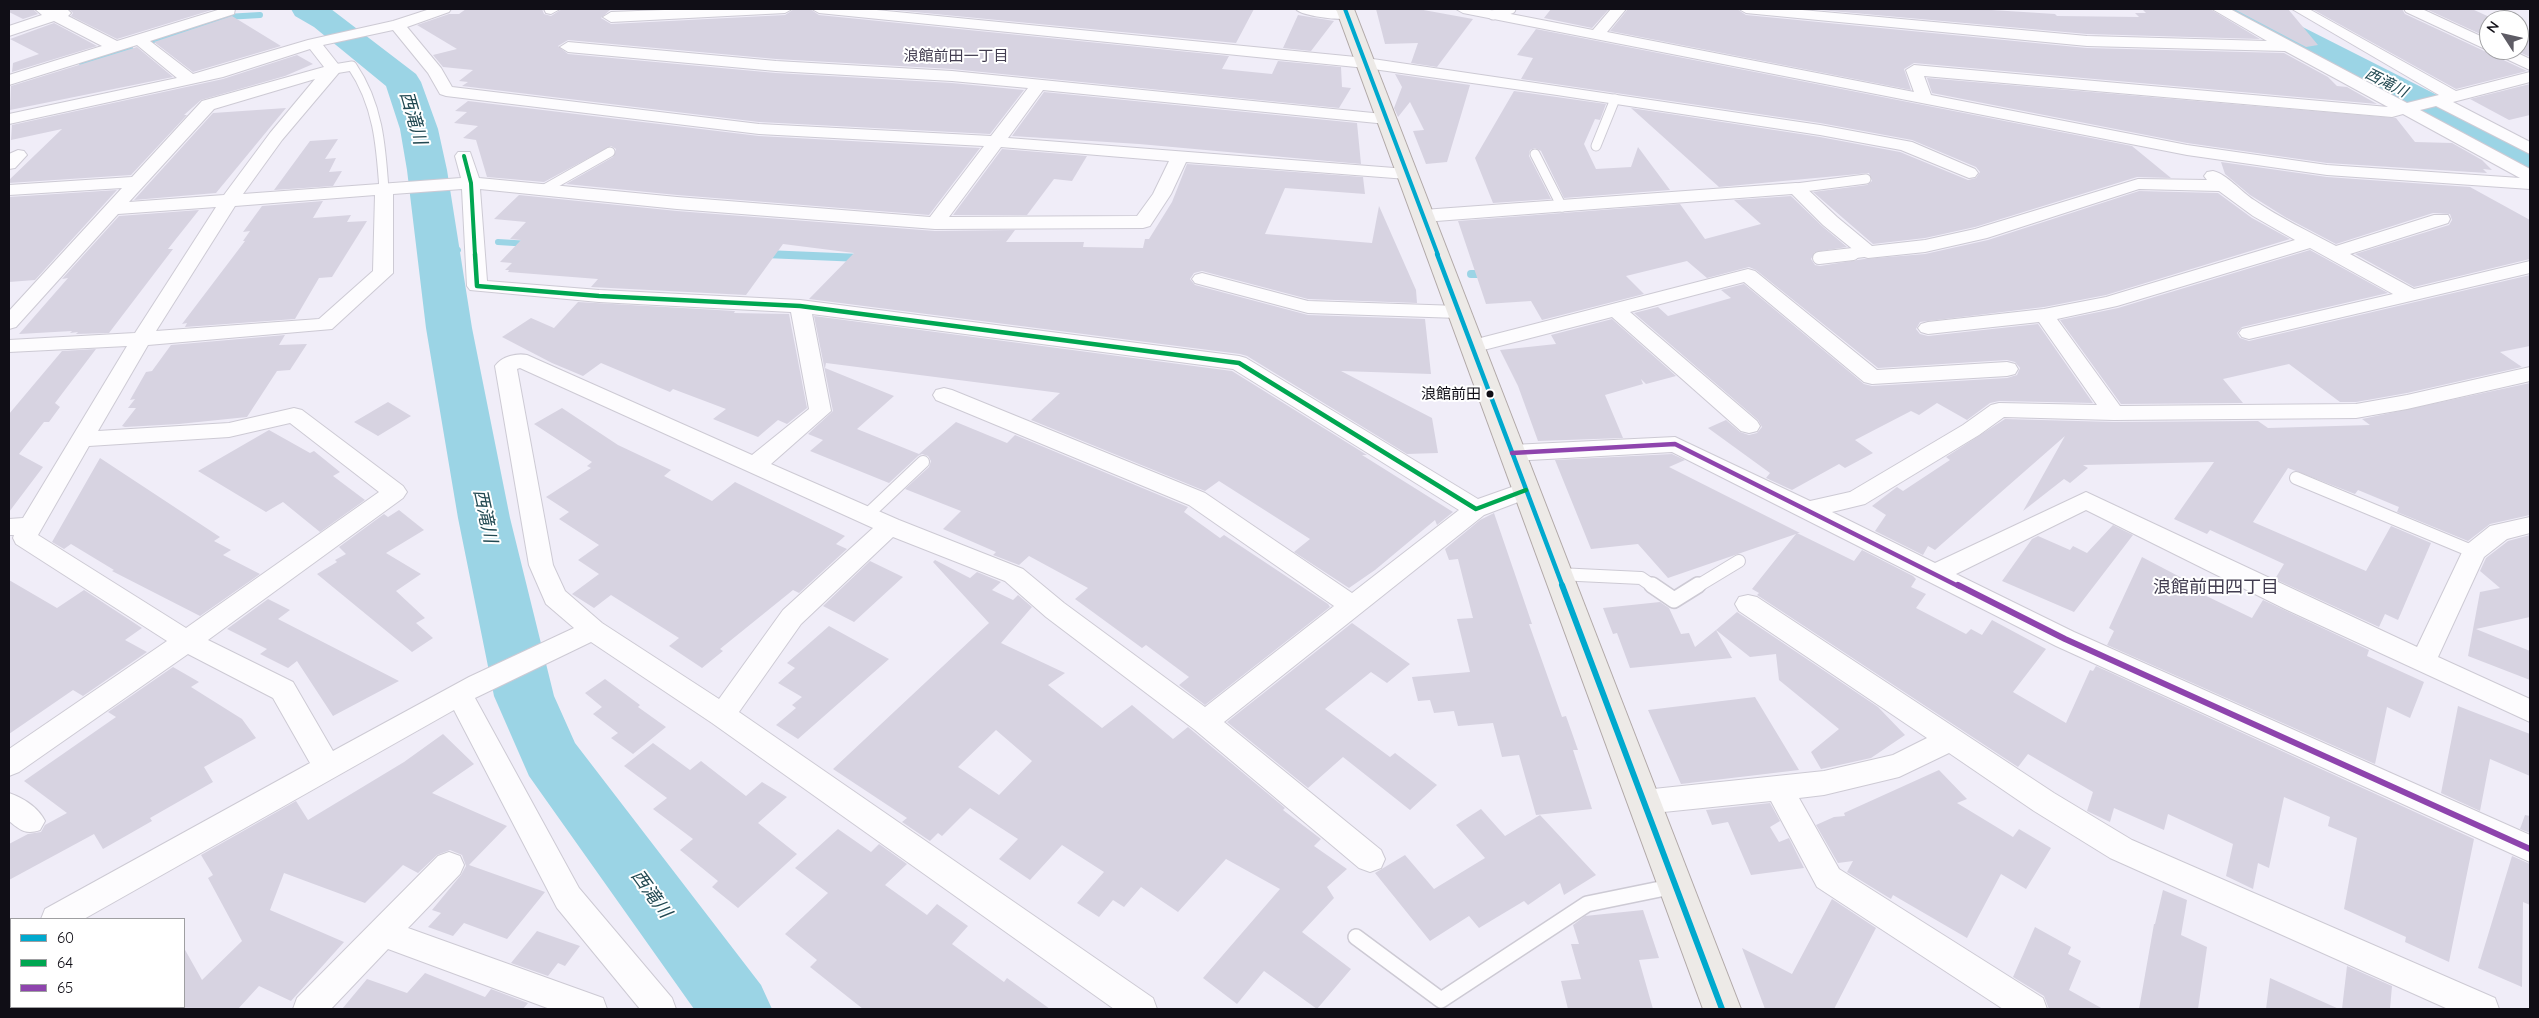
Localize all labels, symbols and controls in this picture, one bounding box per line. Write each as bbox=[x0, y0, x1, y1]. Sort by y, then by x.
north arrow bbox=[2479, 10, 2529, 60]
text: N bbox=[2482, 18, 2503, 36]
district label: 浪館前田一丁目 bbox=[904, 47, 1008, 65]
water label: 西滝川 bbox=[2362, 65, 2410, 101]
water label: 西滝川 bbox=[395, 89, 431, 147]
place label: 浪館前田 bbox=[1421, 385, 1481, 403]
marker: 浪館前田 bbox=[1485, 389, 1495, 399]
water label: 西滝川 bbox=[469, 487, 501, 545]
district label: 浪館前田四丁目 bbox=[2153, 577, 2279, 599]
water label: 西滝川 bbox=[626, 866, 676, 922]
legend bbox=[10, 918, 185, 1008]
text: 60 bbox=[57, 928, 74, 947]
text: 64 bbox=[57, 953, 73, 972]
text: 65 bbox=[57, 978, 73, 997]

